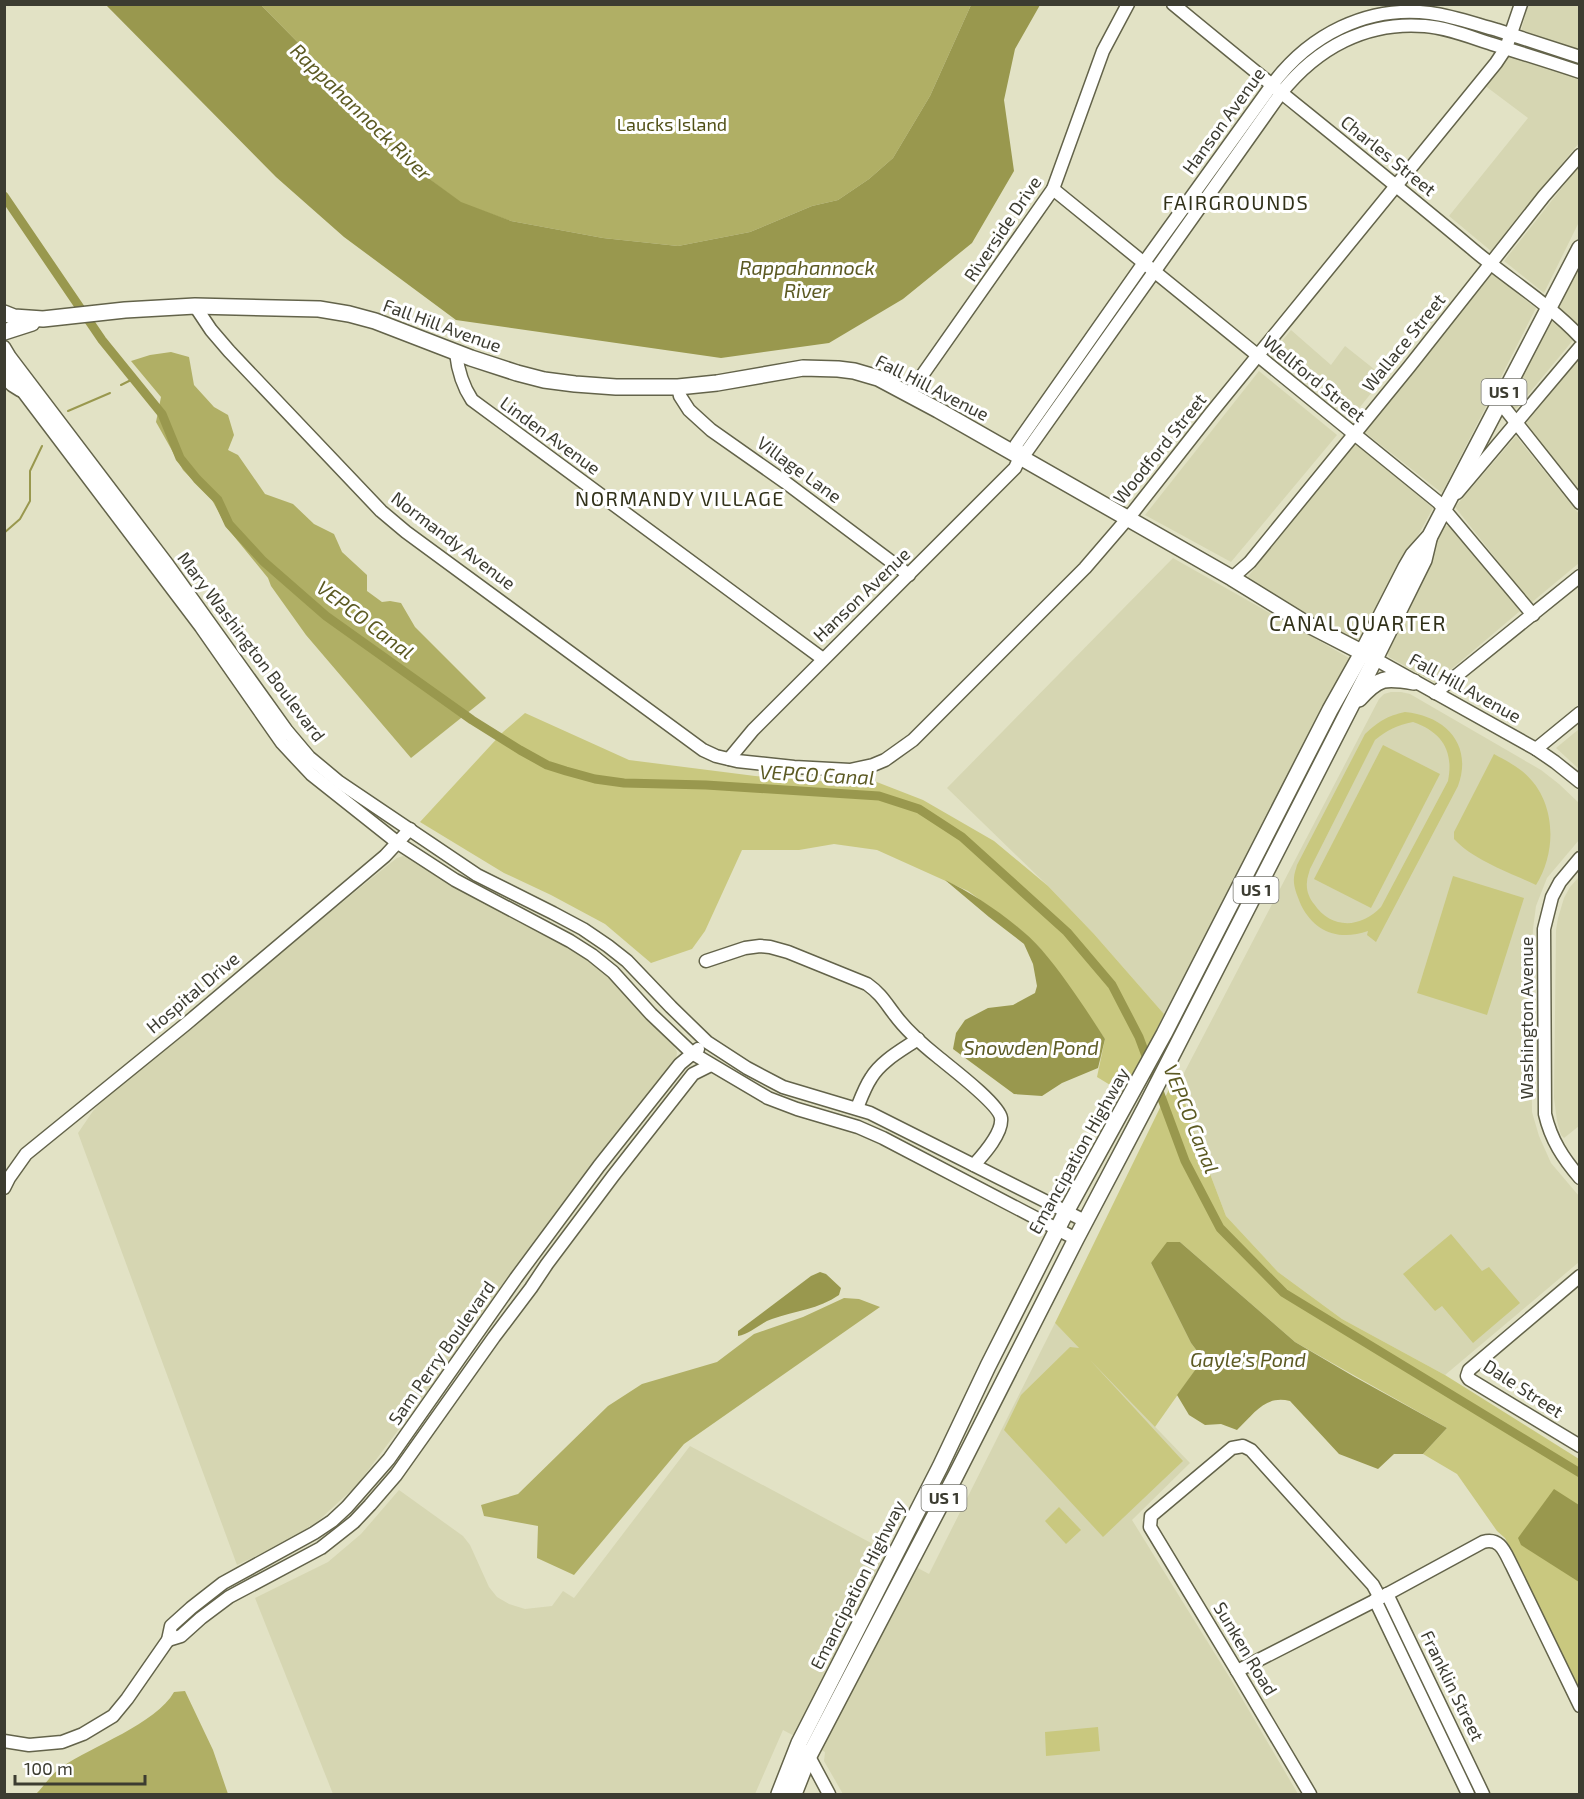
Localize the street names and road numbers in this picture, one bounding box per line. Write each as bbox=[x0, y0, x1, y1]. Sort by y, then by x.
street label: Hanson Avenue bbox=[1177, 63, 1269, 178]
street label: Charles Street bbox=[1337, 110, 1441, 200]
street label: Riverside Drive bbox=[959, 172, 1045, 285]
street label: Wallace Street bbox=[1357, 289, 1450, 396]
street label: Fall Hill Avenue bbox=[380, 294, 504, 357]
street label: Wellford Street bbox=[1259, 330, 1370, 426]
street label: Fall Hill Avenue bbox=[872, 349, 993, 425]
road number: US 1 bbox=[1482, 379, 1526, 405]
street label: Woodford Street bbox=[1108, 389, 1211, 508]
street label: Linden Avenue bbox=[496, 391, 605, 479]
street label: Village Lane bbox=[753, 431, 846, 507]
street label: Normandy Avenue bbox=[387, 486, 520, 594]
street label: Hanson Avenue bbox=[808, 543, 914, 646]
street label: Mary Washington Boulevard bbox=[173, 547, 330, 746]
street label: Fall Hill Avenue bbox=[1406, 647, 1525, 727]
road number: US 1 bbox=[1234, 877, 1278, 903]
street label: Washington Avenue bbox=[1515, 937, 1537, 1099]
street label: Hospital Drive bbox=[141, 947, 243, 1038]
street label: Emancipation Highway bbox=[1023, 1063, 1133, 1238]
street label: Sam Perry Boulevard bbox=[383, 1276, 499, 1429]
street label: Dale Street bbox=[1479, 1354, 1568, 1422]
road number: US 1 bbox=[922, 1485, 966, 1511]
street label: Emancipation Highway bbox=[805, 1496, 910, 1673]
street label: Sunken Road bbox=[1209, 1598, 1282, 1699]
street label: Franklin Street bbox=[1417, 1627, 1489, 1745]

